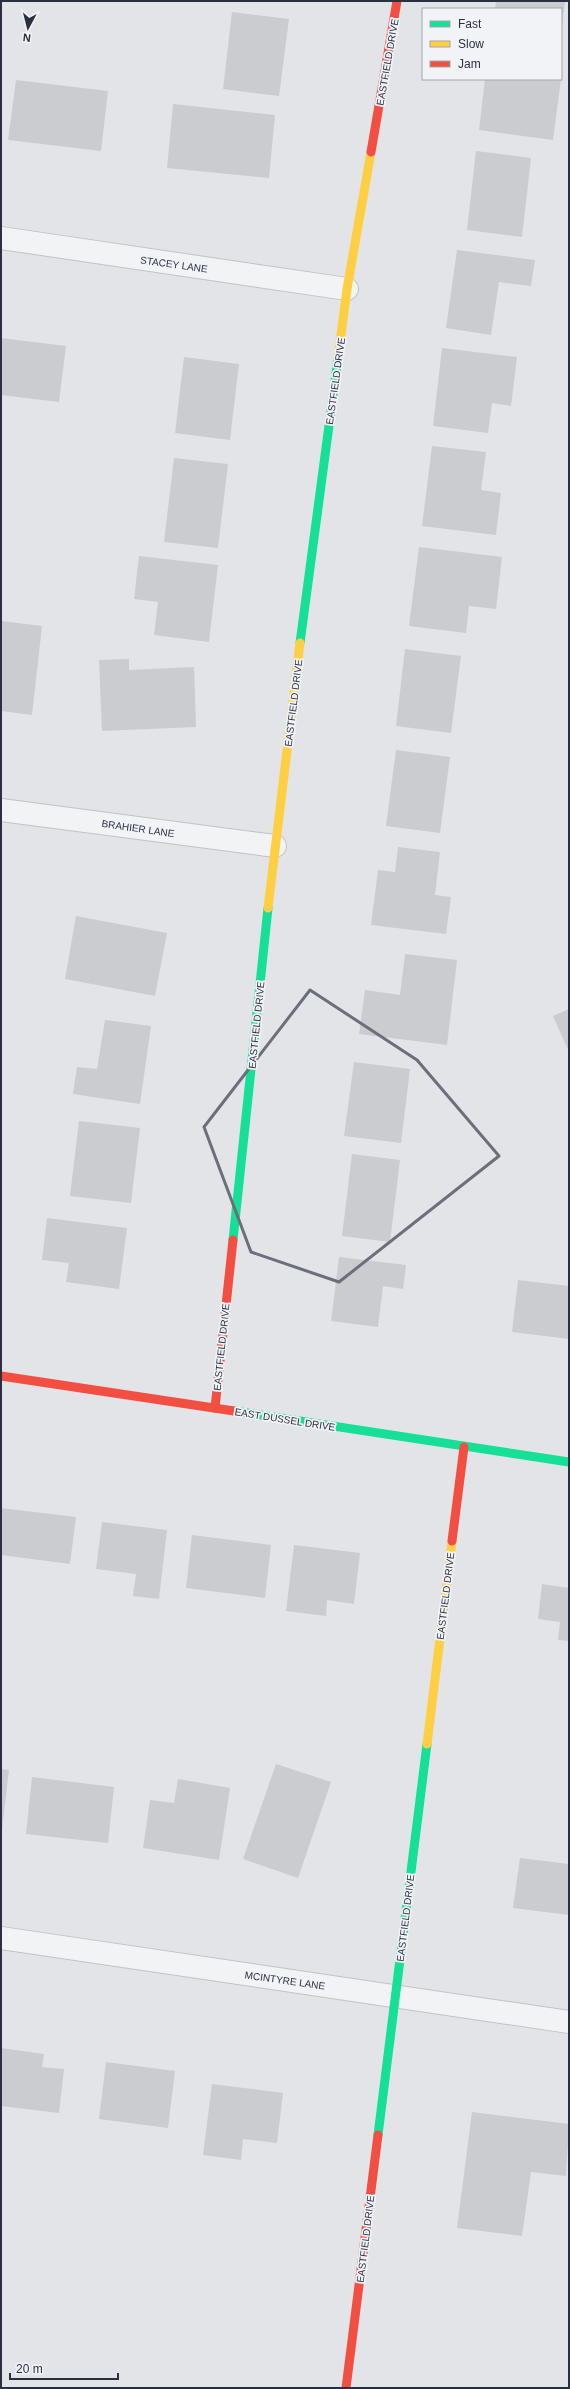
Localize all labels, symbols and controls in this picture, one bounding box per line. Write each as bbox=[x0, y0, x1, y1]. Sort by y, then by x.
north arrow bbox=[8, 8, 48, 48]
legend bbox=[422, 8, 562, 80]
text: Fast bbox=[458, 17, 482, 31]
street label: EASTFIELD DRIVE bbox=[374, 18, 401, 106]
text: N bbox=[22, 31, 31, 44]
text: Slow bbox=[458, 37, 484, 51]
text: Jam bbox=[458, 57, 481, 71]
street label: STACEY LANE bbox=[139, 254, 209, 275]
street label: EASTFIELD DRIVE bbox=[324, 337, 347, 425]
street label: EASTFIELD DRIVE bbox=[283, 658, 304, 747]
street label: BRAHIER LANE bbox=[101, 818, 175, 839]
street label: EASTFIELD DRIVE bbox=[246, 980, 267, 1069]
street label: EASTFIELD DRIVE bbox=[211, 1302, 232, 1391]
street label: EAST DUSSEL DRIVE bbox=[234, 1406, 336, 1433]
street label: EASTFIELD DRIVE bbox=[435, 1551, 456, 1640]
street label: EASTFIELD DRIVE bbox=[395, 1873, 416, 1962]
street label: MCINTYRE LANE bbox=[244, 1969, 326, 1992]
street label: EASTFIELD DRIVE bbox=[355, 2194, 376, 2283]
scale bar bbox=[10, 2355, 118, 2381]
text: 20 m bbox=[16, 2362, 43, 2376]

